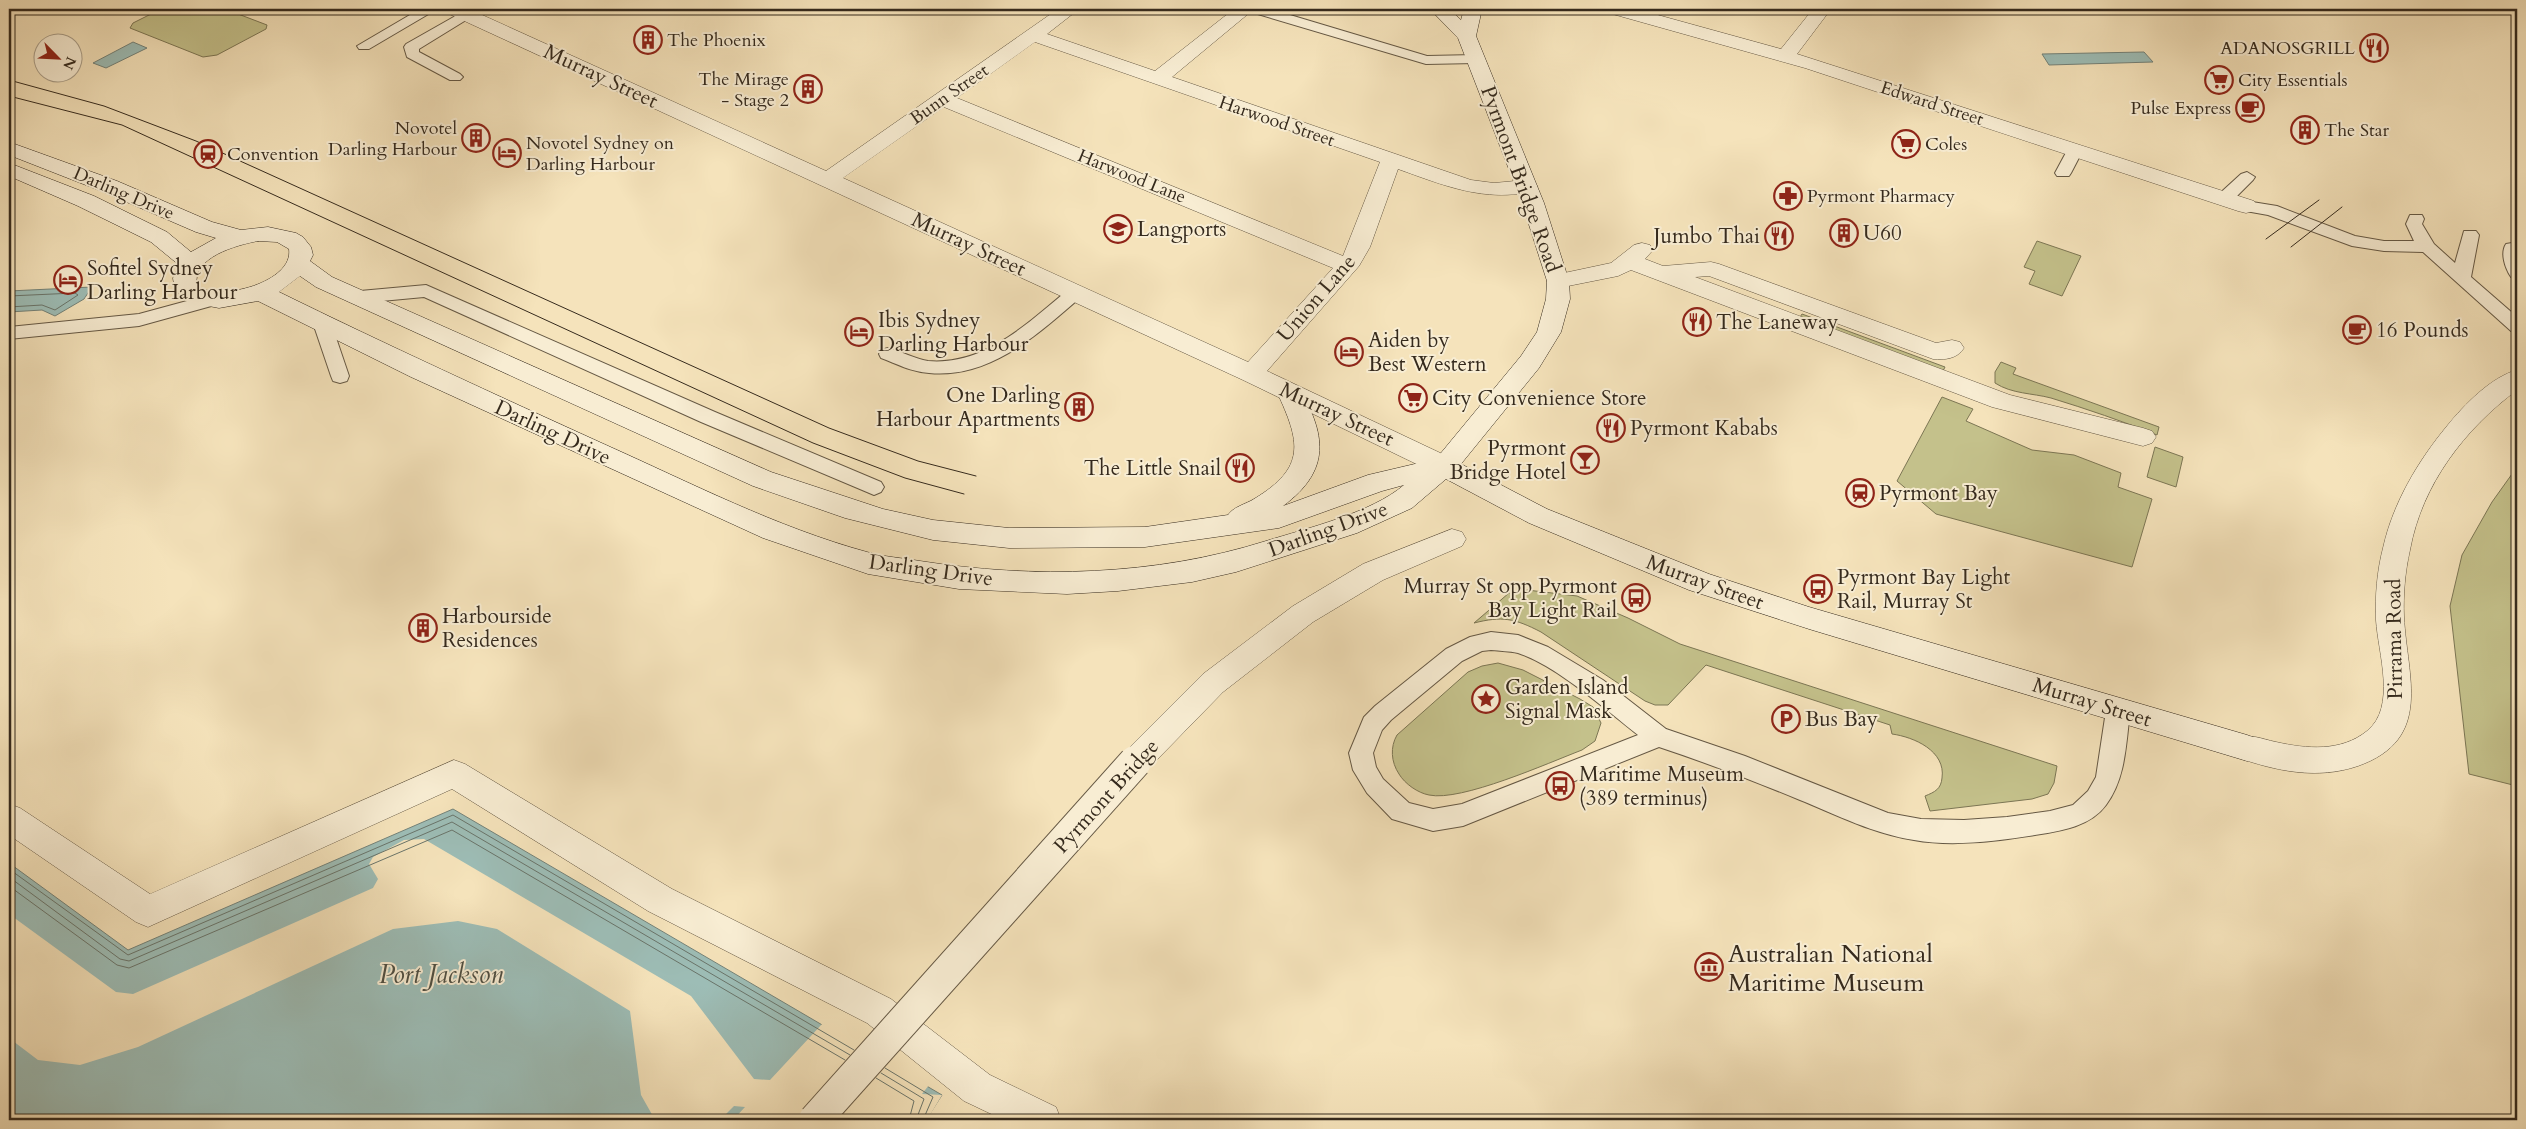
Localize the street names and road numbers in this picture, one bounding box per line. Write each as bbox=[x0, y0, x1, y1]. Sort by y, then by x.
street label: Murray Street bbox=[539, 37, 663, 116]
street label: Bunn Street bbox=[905, 58, 994, 131]
street label: Edward Street bbox=[1877, 75, 1987, 132]
street label: Pyrmont Bridge Road bbox=[1473, 82, 1568, 277]
street label: Harwood Street bbox=[1216, 90, 1338, 153]
street label: Harwood Lane bbox=[1074, 143, 1190, 210]
street label: Darling Drive bbox=[70, 161, 178, 226]
street label: Murray Street bbox=[907, 205, 1031, 284]
street label: Union Lane bbox=[1270, 248, 1362, 348]
street label: Murray Street bbox=[1275, 375, 1399, 454]
street label: Darling Drive bbox=[490, 393, 616, 472]
street label: Darling Drive bbox=[1264, 494, 1392, 565]
street label: Darling Drive bbox=[867, 547, 995, 594]
street label: Murray Street bbox=[1642, 548, 1768, 617]
street label: Pirrama Road bbox=[2379, 578, 2410, 700]
street label: Murray Street bbox=[2029, 671, 2155, 734]
street label: Pyrmont Bridge bbox=[1047, 733, 1166, 860]

